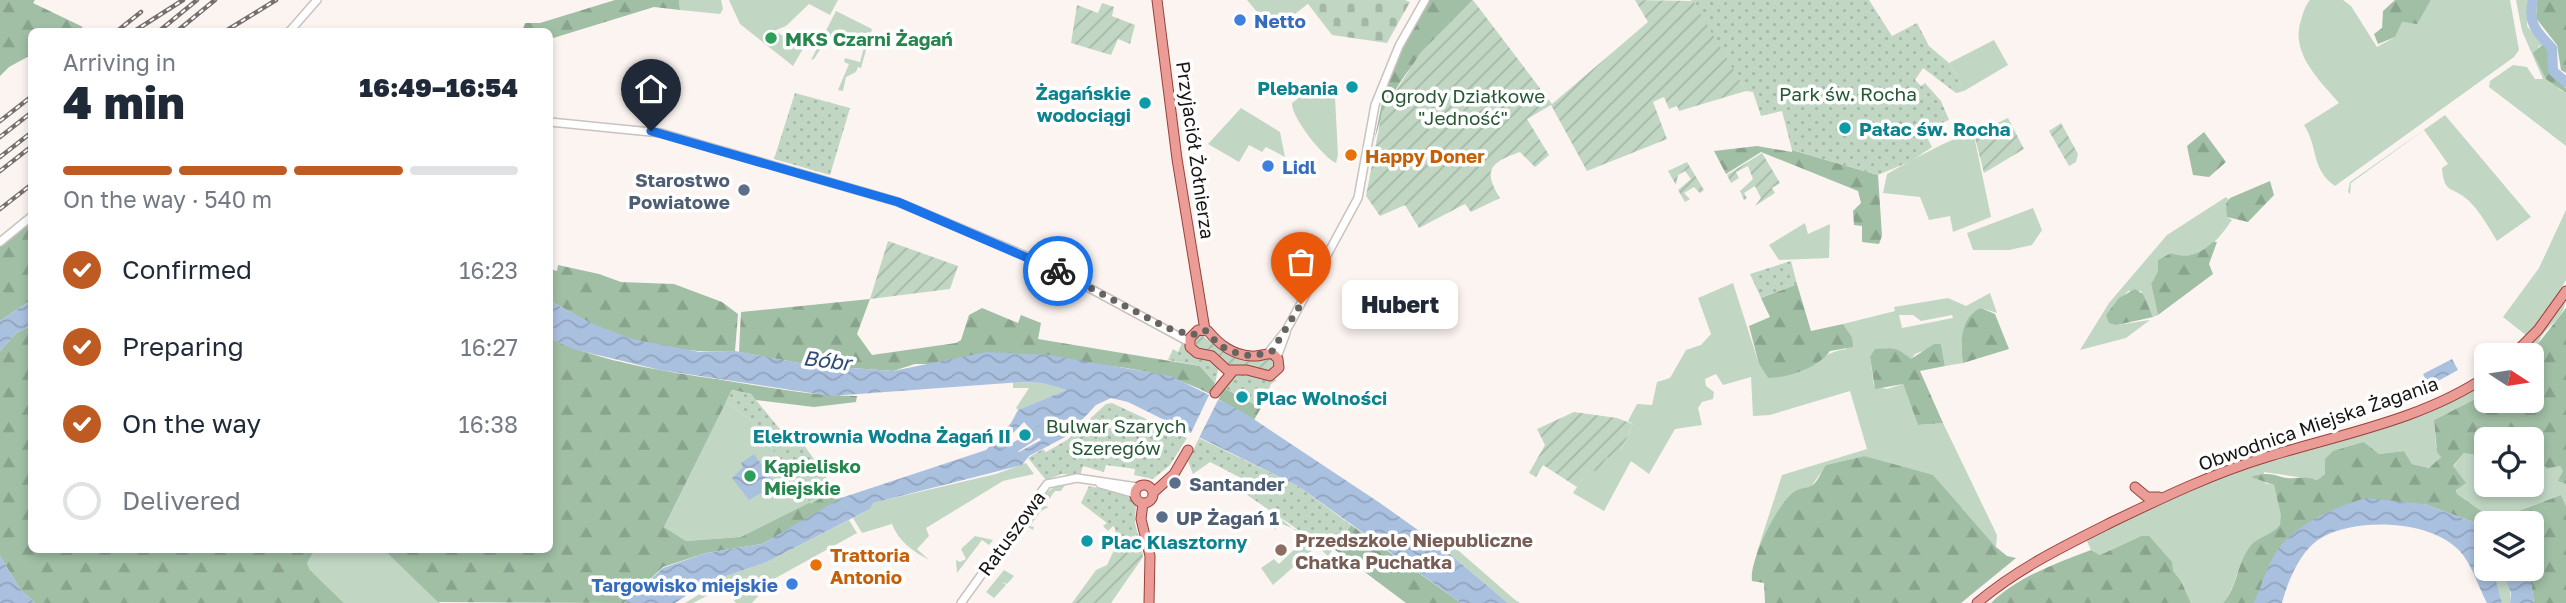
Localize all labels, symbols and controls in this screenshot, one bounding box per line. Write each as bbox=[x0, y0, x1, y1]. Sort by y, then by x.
place label: Netto bbox=[1254, 9, 1306, 32]
marker: Netto bbox=[1232, 12, 1248, 28]
place label: MKS Czarni Żagań bbox=[785, 27, 953, 50]
marker: MKS Czarni Żagań bbox=[763, 30, 779, 46]
text: Arriving in bbox=[63, 48, 176, 76]
pin bbox=[621, 59, 681, 131]
street label: Przyjaciół Żołnierza bbox=[1172, 59, 1220, 241]
icon: home bbox=[632, 70, 670, 108]
text: 16:49–16:54 bbox=[359, 72, 518, 103]
text: 4 min bbox=[63, 74, 185, 129]
place label: Plebania bbox=[1257, 76, 1338, 99]
marker: Plebania bbox=[1344, 79, 1360, 95]
place label: Żagańskie wodociągi bbox=[1036, 81, 1131, 126]
park label: Park św. Rocha bbox=[1779, 82, 1917, 105]
park label: Ogrody Działkowe "Jedność" bbox=[1381, 84, 1545, 129]
marker: Żagańskie wodociągi bbox=[1137, 95, 1153, 111]
place label: Pałac św. Rocha bbox=[1859, 117, 2011, 140]
marker: Pałac św. Rocha bbox=[1837, 120, 1853, 136]
place label: Happy Doner bbox=[1365, 144, 1485, 167]
marker: Happy Doner bbox=[1343, 147, 1359, 163]
place label: Lidl bbox=[1282, 155, 1316, 178]
marker: Lidl bbox=[1260, 158, 1276, 174]
place label: Starostwo Powiatowe bbox=[628, 168, 730, 213]
marker: Starostwo Powiatowe bbox=[736, 182, 752, 198]
text: On the way · 540 m bbox=[63, 185, 272, 213]
pin bbox=[1271, 232, 1331, 304]
courier bbox=[1023, 236, 1093, 306]
icon: bag bbox=[1282, 243, 1320, 281]
icon: check bbox=[63, 251, 101, 289]
icon: bike bbox=[1039, 252, 1077, 290]
text: Confirmed bbox=[122, 254, 252, 285]
text: 16:23 bbox=[459, 256, 518, 284]
callout: Hubert bbox=[1343, 280, 1458, 328]
text: Hubert bbox=[1361, 290, 1439, 318]
icon: check bbox=[63, 328, 101, 366]
text: Preparing bbox=[122, 331, 244, 362]
text: 16:27 bbox=[461, 333, 518, 361]
north arrow bbox=[2474, 343, 2544, 413]
map controls bbox=[2474, 343, 2544, 581]
water label: Bóbr bbox=[802, 344, 855, 376]
street label: Obwodnica Miejska Żagania bbox=[2195, 371, 2441, 475]
place label: Plac Wolności bbox=[1256, 386, 1387, 409]
marker: Plac Wolności bbox=[1234, 389, 1250, 405]
icon: check bbox=[63, 405, 101, 443]
text: On the way bbox=[122, 408, 261, 439]
text: 16:38 bbox=[459, 410, 518, 438]
park label: Bulwar Szarych Szeregów bbox=[1046, 414, 1186, 459]
place label: Elektrownia Wodna Żagań II bbox=[753, 424, 1011, 447]
marker: Elektrownia Wodna Żagań II bbox=[1017, 427, 1033, 443]
button: locate bbox=[2474, 427, 2544, 497]
place label: Kąpielisko Miejskie bbox=[764, 454, 861, 499]
marker: Kąpielisko Miejskie bbox=[742, 468, 758, 484]
place label: Santander bbox=[1189, 472, 1285, 495]
marker: Santander bbox=[1167, 475, 1183, 491]
text: Delivered bbox=[122, 485, 241, 516]
street label: Ratuszowa bbox=[973, 486, 1049, 580]
place label: UP Żagań 1 bbox=[1176, 506, 1279, 529]
marker: UP Żagań 1 bbox=[1154, 509, 1170, 525]
button: layers bbox=[2474, 511, 2544, 581]
place label: Przedszkole Niepubliczne Chatka Puchatka bbox=[1295, 528, 1533, 573]
place label: Plac Klasztorny bbox=[1101, 530, 1248, 553]
marker: Plac Klasztorny bbox=[1079, 533, 1095, 549]
marker: Przedszkole Niepubliczne Chatka Puchatka bbox=[1273, 542, 1289, 558]
place label: Trattoria Antonio bbox=[830, 543, 910, 588]
marker: Trattoria Antonio bbox=[808, 557, 824, 573]
place label: Targowisko miejskie bbox=[591, 573, 778, 596]
marker: Targowisko miejskie bbox=[784, 576, 800, 592]

